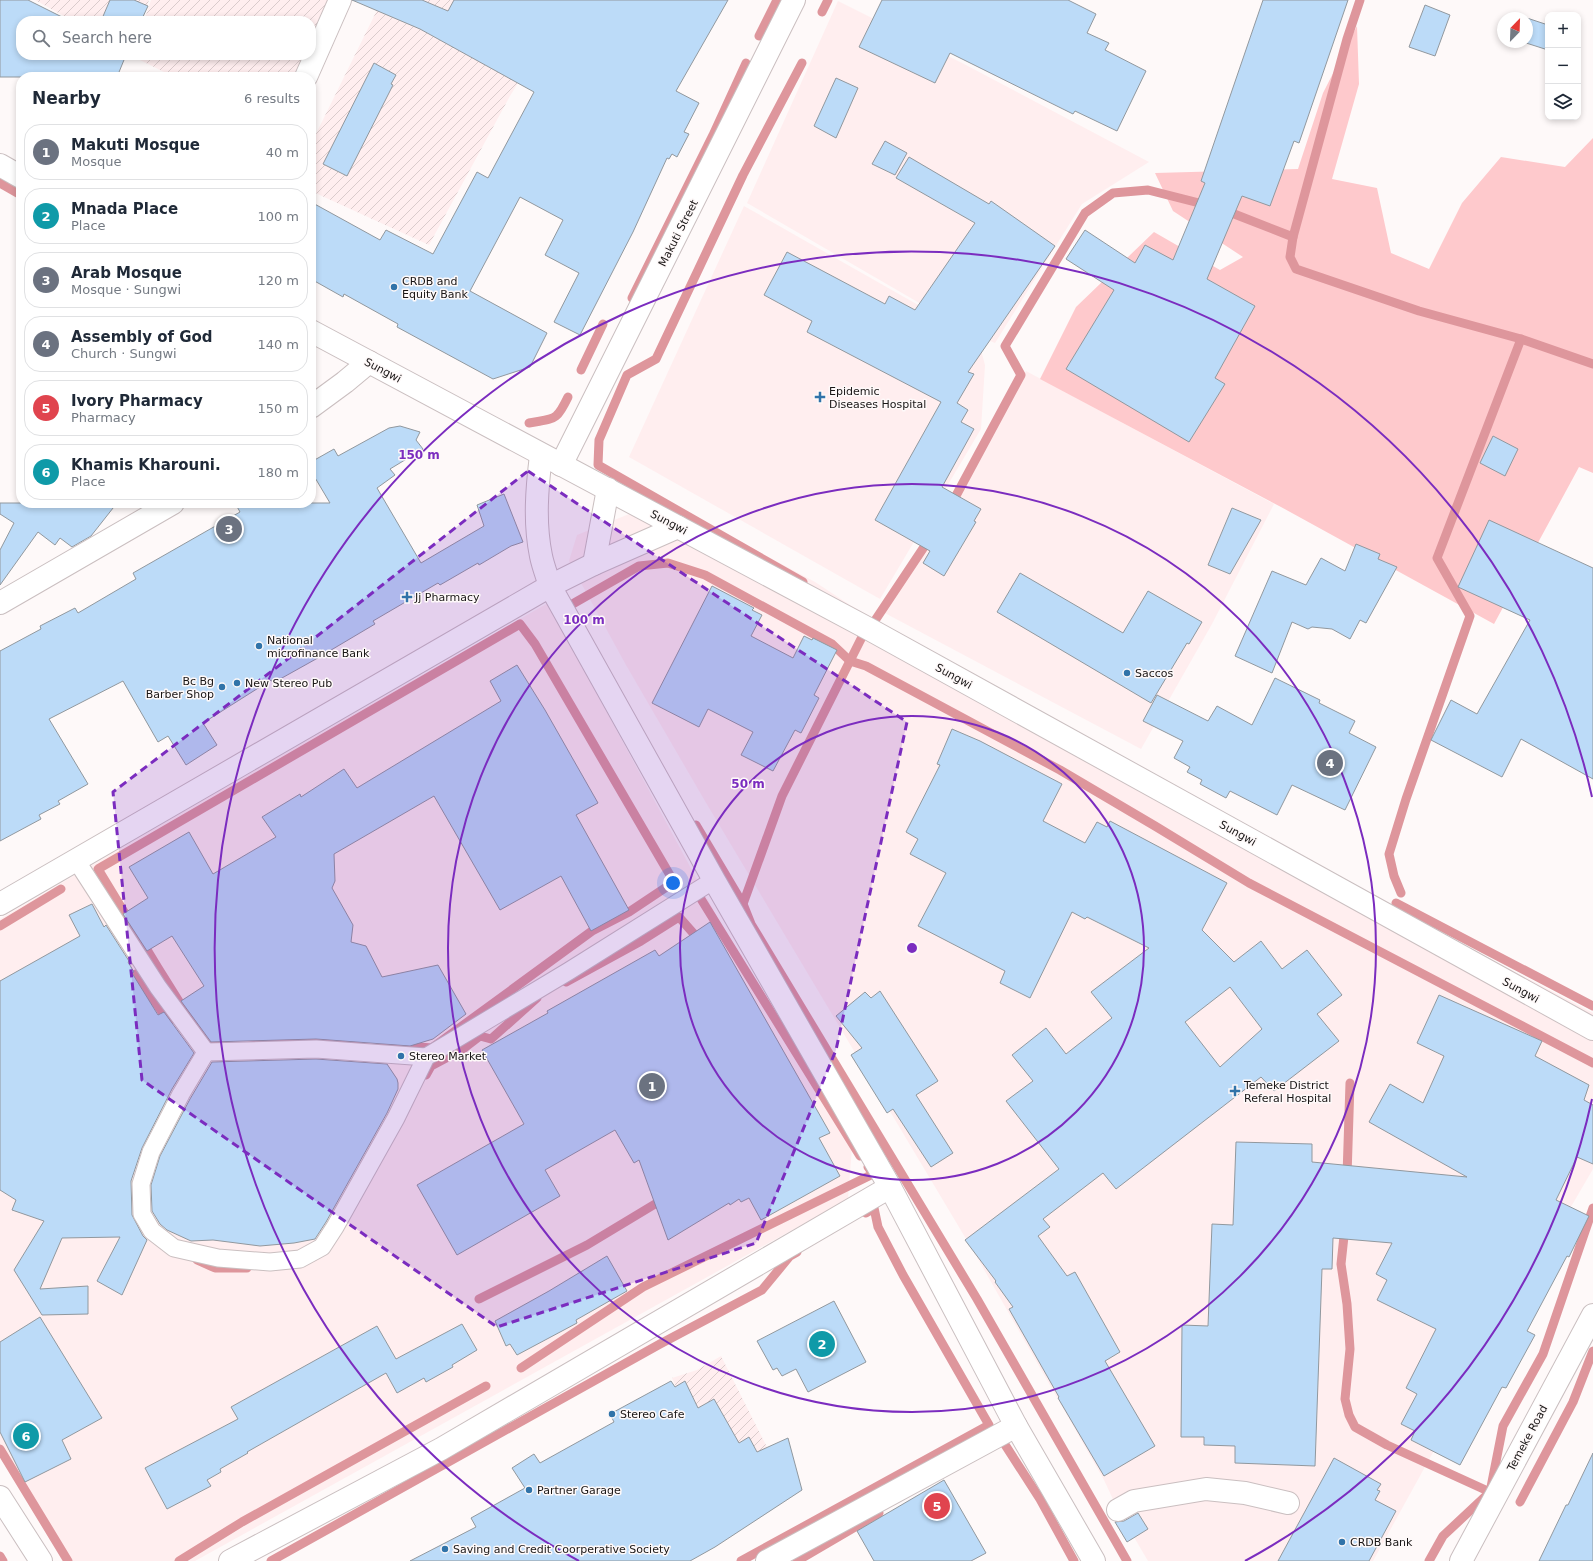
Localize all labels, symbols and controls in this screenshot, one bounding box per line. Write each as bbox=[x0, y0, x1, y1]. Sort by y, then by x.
north arrow bbox=[1497, 12, 1533, 48]
map controls bbox=[1545, 12, 1581, 120]
button: + bbox=[1545, 12, 1581, 48]
search box bbox=[16, 16, 316, 60]
icon: search bbox=[30, 27, 52, 49]
text: Search here bbox=[62, 29, 152, 47]
button: − bbox=[1545, 48, 1581, 84]
button: layers bbox=[1545, 84, 1581, 120]
text: Nearby bbox=[32, 88, 101, 108]
text: 6 results bbox=[244, 91, 300, 106]
text: Makuti Mosque bbox=[71, 136, 200, 154]
text: 1 bbox=[41, 145, 51, 160]
text: 40 m bbox=[266, 145, 299, 160]
text: Mosque bbox=[71, 154, 121, 169]
street label: Makuti Street bbox=[656, 197, 701, 269]
text: Mnada Place bbox=[71, 200, 178, 218]
text: 2 bbox=[41, 209, 51, 224]
text: 100 m bbox=[257, 209, 299, 224]
text: Place bbox=[71, 218, 106, 233]
text: Arab Mosque bbox=[71, 264, 182, 282]
text: 3 bbox=[41, 273, 51, 288]
text: 120 m bbox=[257, 273, 299, 288]
place label: CRDB and Equity Bank bbox=[402, 275, 469, 301]
text: Mosque · Sungwi bbox=[71, 282, 181, 297]
marker: CRDB and Equity Bank bbox=[389, 282, 399, 292]
text: Assembly of God bbox=[71, 328, 213, 346]
text: 4 bbox=[41, 337, 51, 352]
text: 140 m bbox=[257, 337, 299, 352]
text: Church · Sungwi bbox=[71, 346, 177, 361]
street label: Sungwi bbox=[362, 355, 403, 386]
place label: Epidemic Diseases Hospital bbox=[829, 385, 926, 411]
marker: Epidemic Diseases Hospital bbox=[814, 391, 826, 403]
text: Ivory Pharmacy bbox=[71, 392, 203, 410]
text: 5 bbox=[41, 401, 51, 416]
text: 150 m bbox=[257, 401, 299, 416]
text: Pharmacy bbox=[71, 410, 136, 425]
text: 150 m bbox=[398, 448, 440, 462]
text: Khamis Kharouni. bbox=[71, 456, 221, 474]
text: 6 bbox=[41, 465, 51, 480]
text: 180 m bbox=[257, 465, 299, 480]
text: Place bbox=[71, 474, 106, 489]
street label: Sungwi bbox=[648, 507, 689, 538]
pin: 3 bbox=[216, 514, 242, 544]
place label: Jj Pharmacy bbox=[414, 591, 480, 604]
marker: Jj Pharmacy bbox=[402, 592, 412, 602]
text: 100 m bbox=[563, 613, 605, 627]
place label: National microfinance Bank bbox=[267, 634, 370, 660]
marker: National microfinance Bank bbox=[254, 641, 264, 651]
street label: Sungwi bbox=[933, 661, 974, 692]
place label: Saccos bbox=[1135, 667, 1174, 680]
marker: Saccos bbox=[1122, 668, 1132, 678]
place label: Bc Bg Barber Shop bbox=[146, 675, 214, 701]
place label: New Stereo Pub bbox=[245, 677, 332, 690]
marker: New Stereo Pub bbox=[232, 678, 242, 688]
marker: Bc Bg Barber Shop bbox=[217, 682, 227, 692]
pin: 4 bbox=[1317, 748, 1343, 778]
text: 50 m bbox=[731, 777, 765, 791]
street label: Sungwi bbox=[1217, 818, 1258, 849]
your location bbox=[663, 873, 683, 893]
centre of rings bbox=[905, 941, 919, 955]
street label: Sungwi bbox=[1500, 975, 1541, 1006]
place label: Stereo Market bbox=[409, 1050, 487, 1063]
marker: Stereo Market bbox=[396, 1051, 406, 1061]
pin: 1 bbox=[639, 1071, 665, 1101]
place label: Temeke District Referal Hospital bbox=[1243, 1079, 1331, 1105]
marker: Temeke District Referal Hospital bbox=[1229, 1085, 1241, 1097]
pin: 2 bbox=[809, 1329, 835, 1359]
street label: Temeke Road bbox=[1504, 1403, 1550, 1474]
place label: Stereo Cafe bbox=[620, 1408, 685, 1421]
marker: Stereo Cafe bbox=[607, 1409, 617, 1419]
pin: 6 bbox=[13, 1421, 39, 1451]
place label: Partner Garage bbox=[537, 1484, 621, 1497]
marker: Partner Garage bbox=[524, 1485, 534, 1495]
pin: 5 bbox=[924, 1491, 950, 1521]
place label: CRDB Bank bbox=[1350, 1536, 1413, 1549]
marker: CRDB Bank bbox=[1337, 1537, 1347, 1547]
place label: Saving and Credit Coorperative Society bbox=[453, 1543, 670, 1556]
marker: Saving and Credit Coorperative Society bbox=[440, 1544, 450, 1554]

